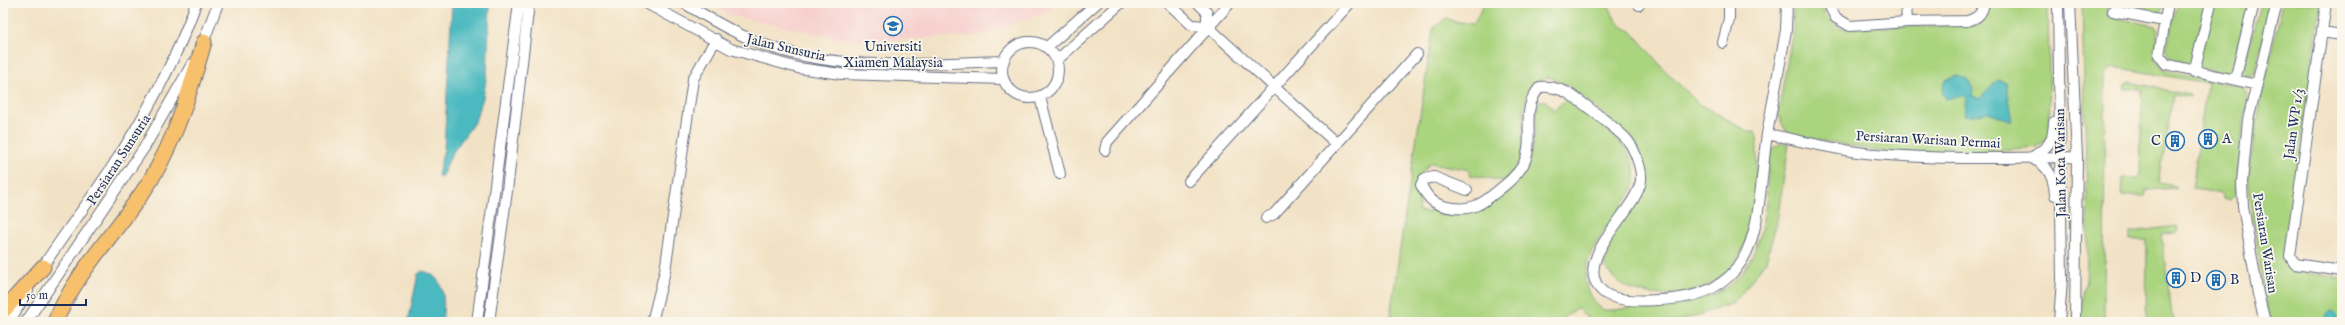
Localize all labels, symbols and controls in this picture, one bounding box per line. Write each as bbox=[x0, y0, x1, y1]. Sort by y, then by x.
school or university icon: Universiti Xiamen Malaysia bbox=[882, 15, 904, 37]
street label: Jalan Sunsuria bbox=[743, 30, 828, 66]
place label: Universiti Xiamen Malaysia bbox=[843, 38, 944, 72]
street label: Jalan WP 1/3 bbox=[2280, 87, 2308, 163]
street label: Jalan Kota Warisan bbox=[2051, 108, 2071, 220]
street label: Persiaran Sunsuria bbox=[83, 110, 156, 209]
street label: Persiaran Warisan Permai bbox=[1855, 127, 2001, 153]
building icon: A bbox=[2197, 128, 2219, 150]
building icon: C bbox=[2164, 130, 2186, 152]
place label: A bbox=[2221, 130, 2232, 148]
place label: C bbox=[2151, 132, 2161, 150]
street label: Persiaran Warisan bbox=[2248, 191, 2282, 295]
building icon: D bbox=[2165, 267, 2187, 289]
place label: D bbox=[2190, 269, 2201, 287]
building icon: B bbox=[2205, 269, 2227, 291]
place label: B bbox=[2230, 271, 2239, 289]
scale bar bbox=[20, 281, 86, 307]
text: 50 m bbox=[26, 288, 48, 303]

